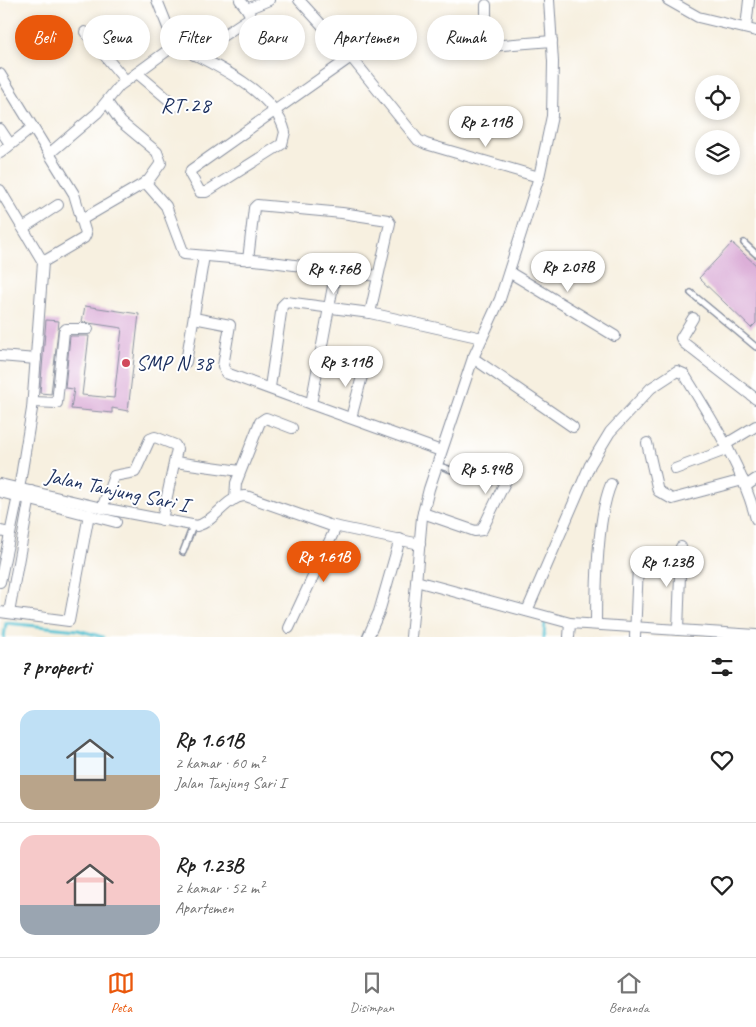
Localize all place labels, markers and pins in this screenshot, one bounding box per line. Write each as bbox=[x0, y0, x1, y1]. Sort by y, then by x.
pin: Rp 2.11B bbox=[434, 106, 538, 148]
pin: Rp 2.07B bbox=[516, 250, 620, 293]
pin: Rp 4.76B bbox=[282, 252, 386, 295]
pin: Rp 3.11B bbox=[294, 346, 398, 388]
place label: SMP N 38 bbox=[136, 350, 215, 376]
marker: SMP N 38 bbox=[120, 357, 132, 369]
pin: Rp 5.94B bbox=[434, 452, 538, 495]
pin: Rp 1.61B bbox=[272, 540, 376, 583]
pin: Rp 1.23B bbox=[615, 546, 719, 588]

